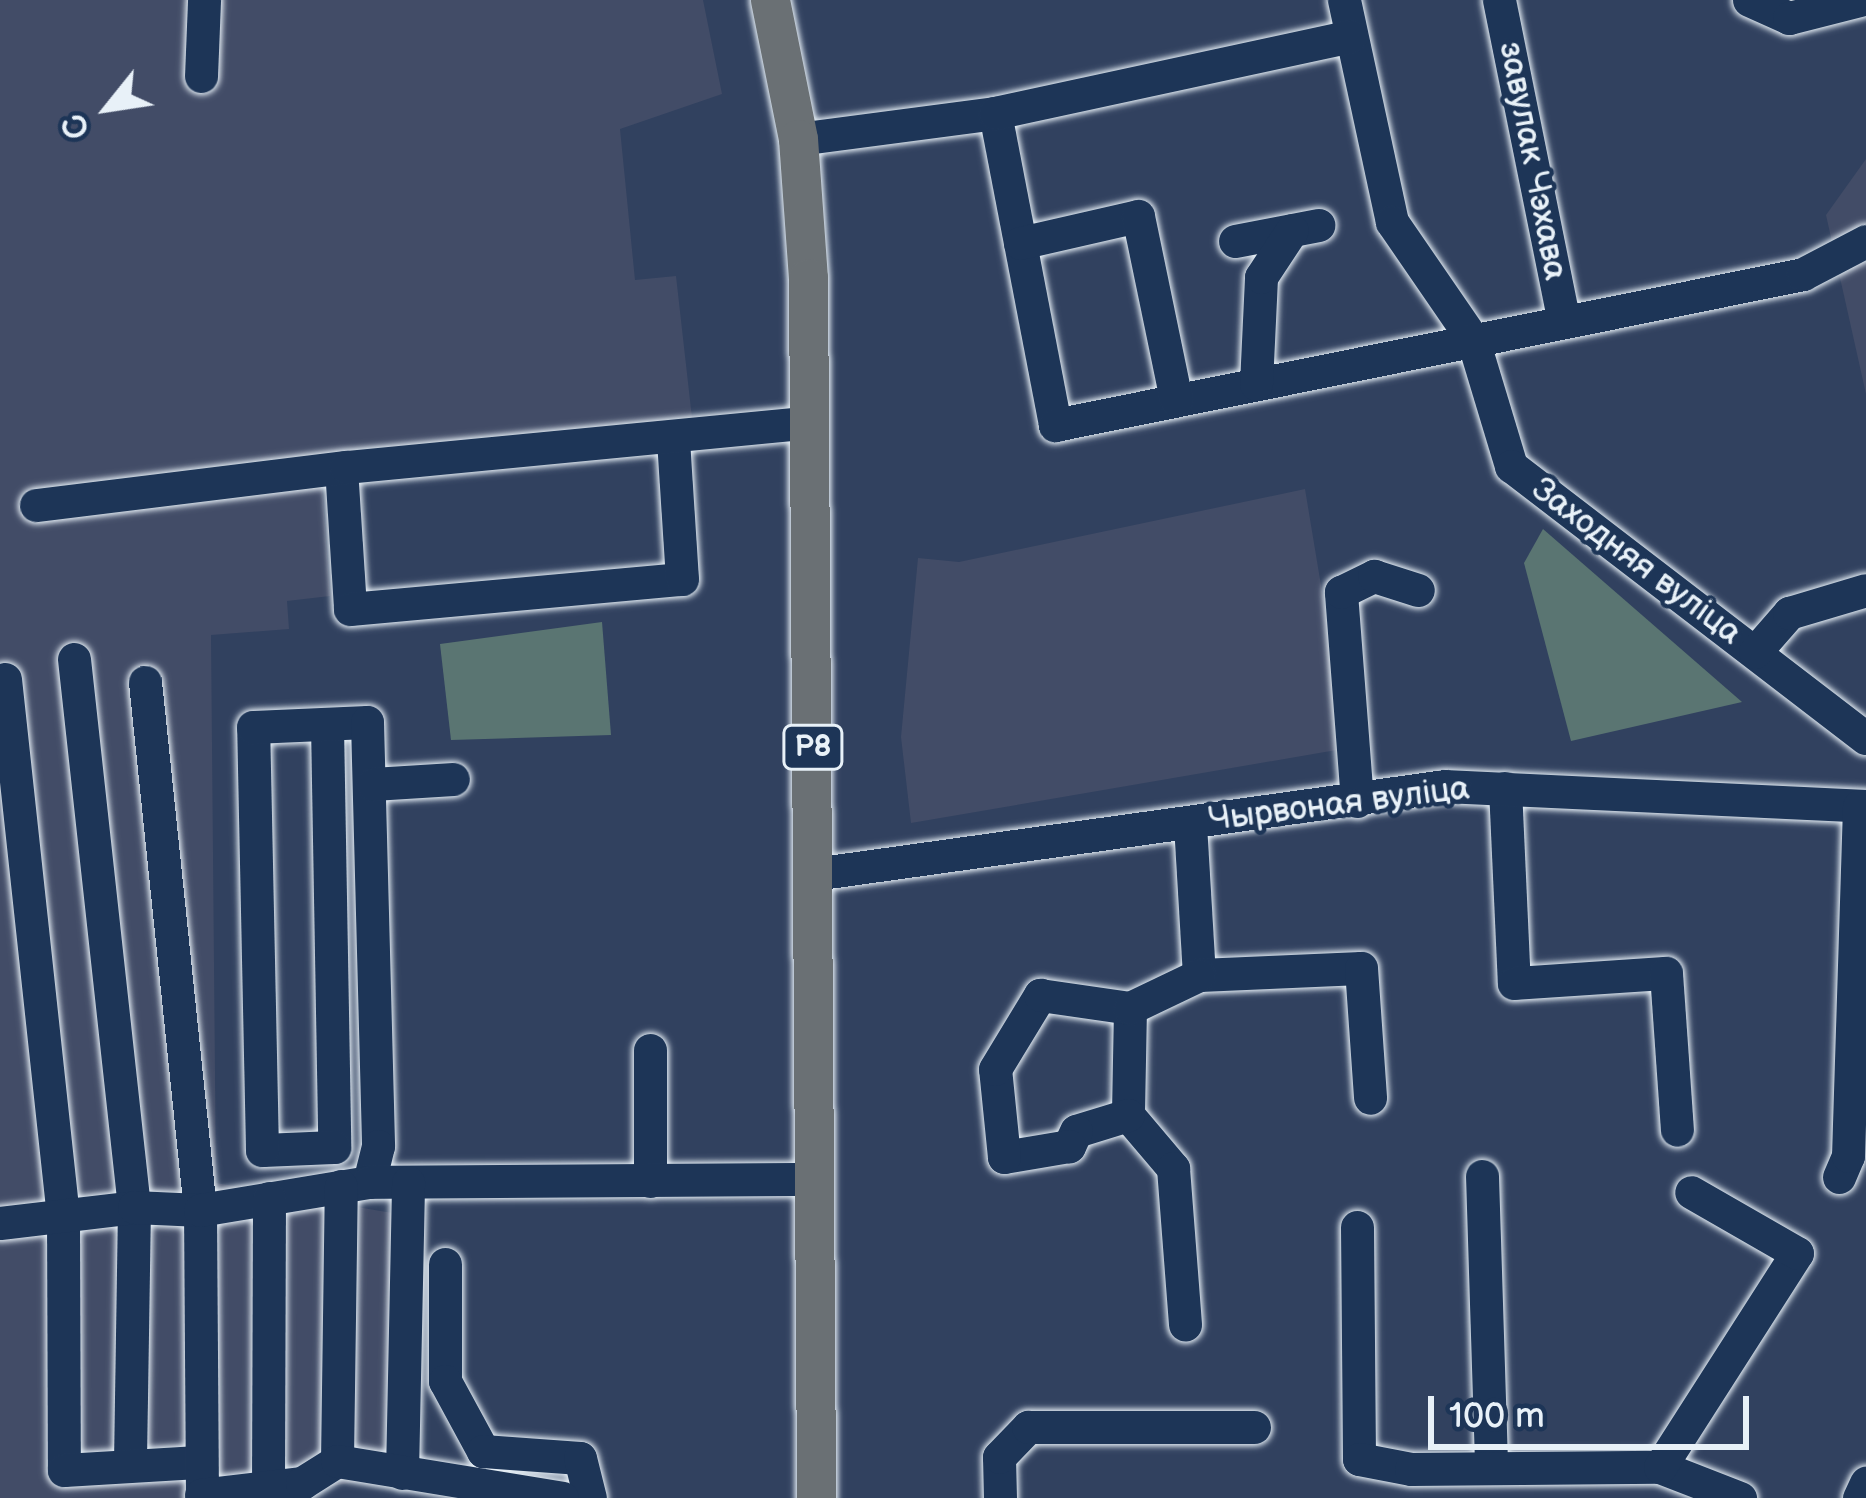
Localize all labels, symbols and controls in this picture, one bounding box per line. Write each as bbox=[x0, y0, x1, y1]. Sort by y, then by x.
street label: завулак Чэхава bbox=[1489, 38, 1575, 284]
north arrow bbox=[48, 48, 168, 168]
text: С bbox=[54, 106, 100, 146]
street label: Заходняя вуліца bbox=[1523, 470, 1749, 654]
road number: Р8 bbox=[780, 723, 846, 771]
street label: Чырвоная вуліца bbox=[1206, 769, 1472, 841]
scale bar bbox=[1434, 1372, 1755, 1446]
text: 100 m bbox=[1449, 1395, 1545, 1438]

